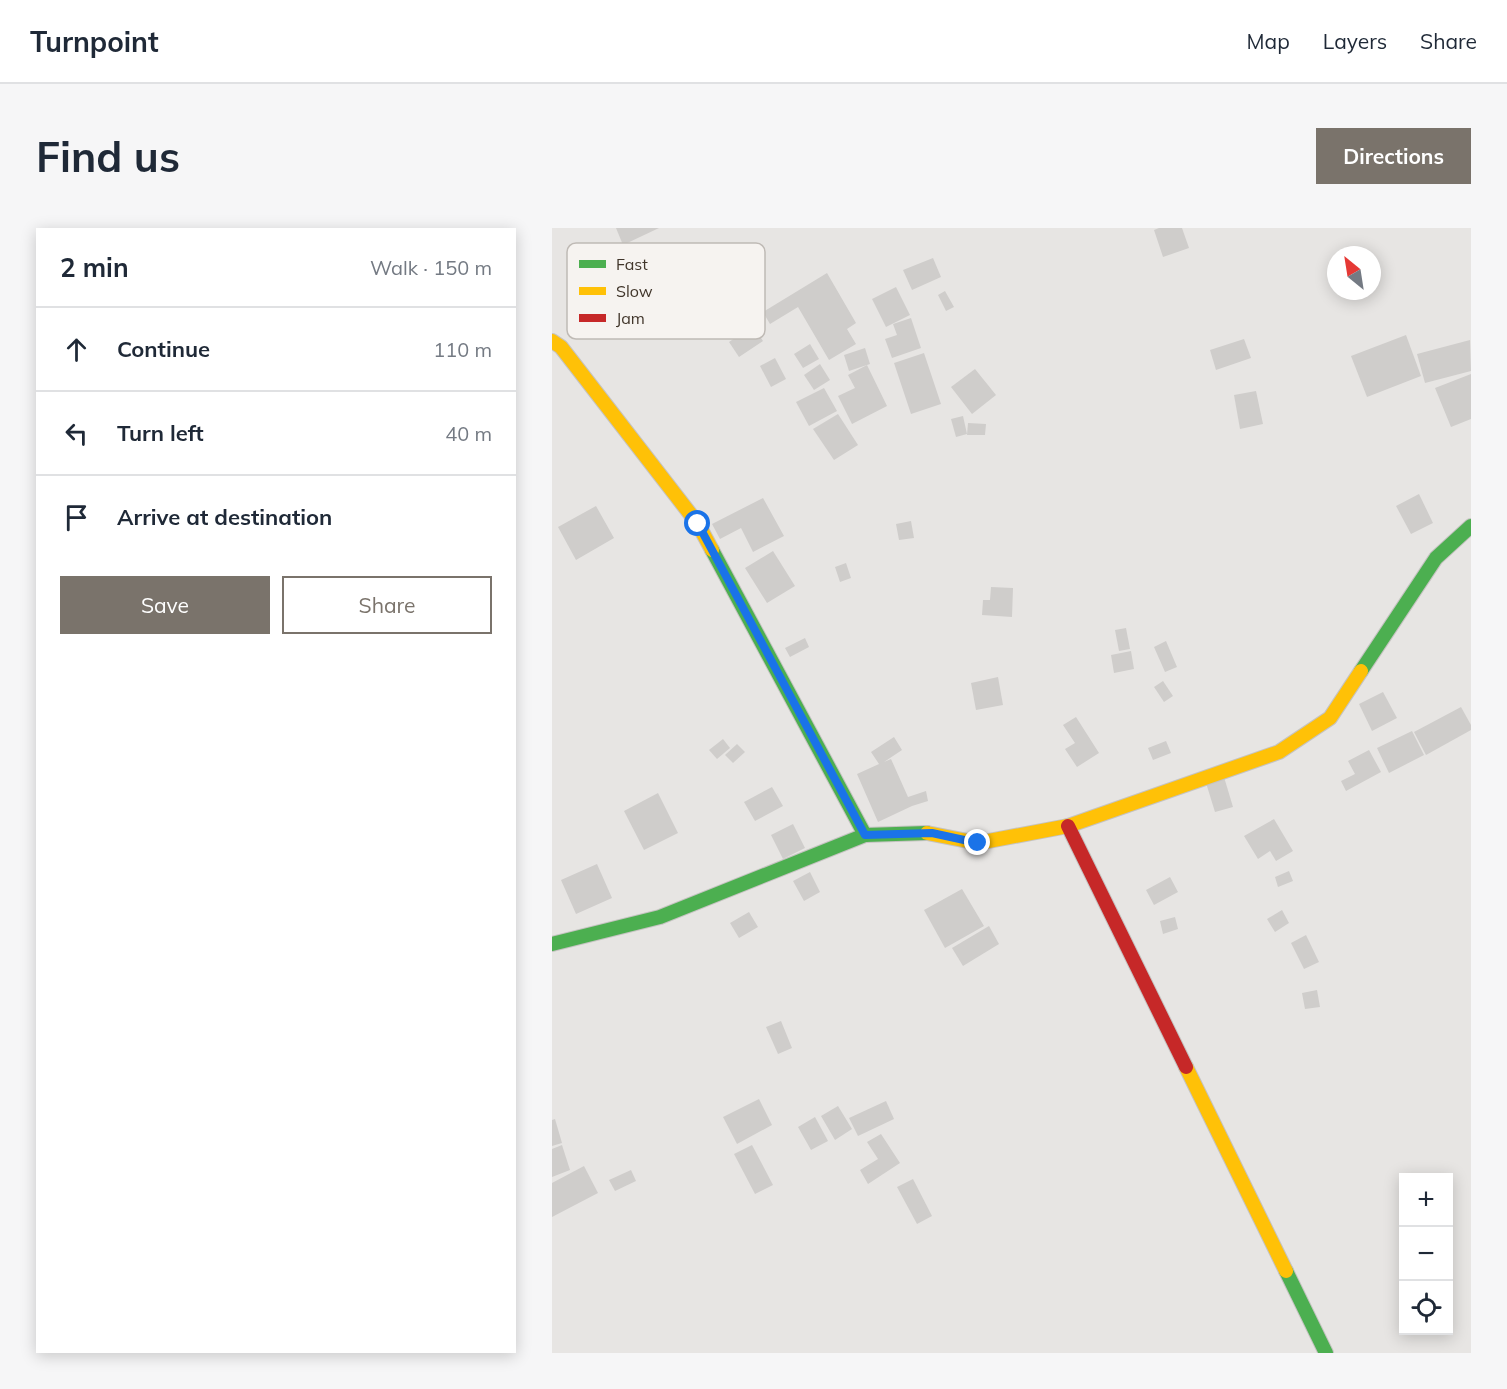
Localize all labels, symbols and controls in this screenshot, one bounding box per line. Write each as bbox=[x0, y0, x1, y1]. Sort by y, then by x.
text: Turnpoint bbox=[30, 24, 159, 59]
text: Map bbox=[1247, 28, 1290, 54]
text: Layers bbox=[1323, 28, 1387, 54]
text: Share bbox=[1420, 28, 1477, 54]
button: Directions bbox=[1316, 128, 1471, 184]
text: Find us bbox=[36, 130, 180, 183]
legend bbox=[567, 243, 765, 339]
north arrow bbox=[1327, 246, 1381, 300]
text: 2 min bbox=[60, 251, 129, 284]
text: Fast bbox=[616, 254, 648, 274]
text: Walk · 150 m bbox=[370, 255, 492, 280]
text: Slow bbox=[616, 281, 653, 301]
text: Jam bbox=[616, 308, 645, 328]
icon: ahead bbox=[60, 333, 93, 366]
text: Continue bbox=[117, 335, 210, 363]
text: 110 m bbox=[433, 337, 492, 362]
icon: left bbox=[60, 417, 93, 450]
text: Turn left bbox=[117, 419, 204, 447]
text: 40 m bbox=[445, 421, 492, 446]
icon: arrive bbox=[60, 501, 93, 534]
text: Arrive at destination bbox=[117, 503, 332, 531]
route start bbox=[684, 510, 710, 536]
button: Save bbox=[60, 576, 270, 634]
button: Share bbox=[282, 576, 492, 634]
route end bbox=[964, 829, 990, 855]
map controls bbox=[1399, 1173, 1453, 1335]
button: + bbox=[1399, 1173, 1453, 1227]
button: − bbox=[1399, 1227, 1453, 1281]
button: locate bbox=[1399, 1281, 1453, 1335]

